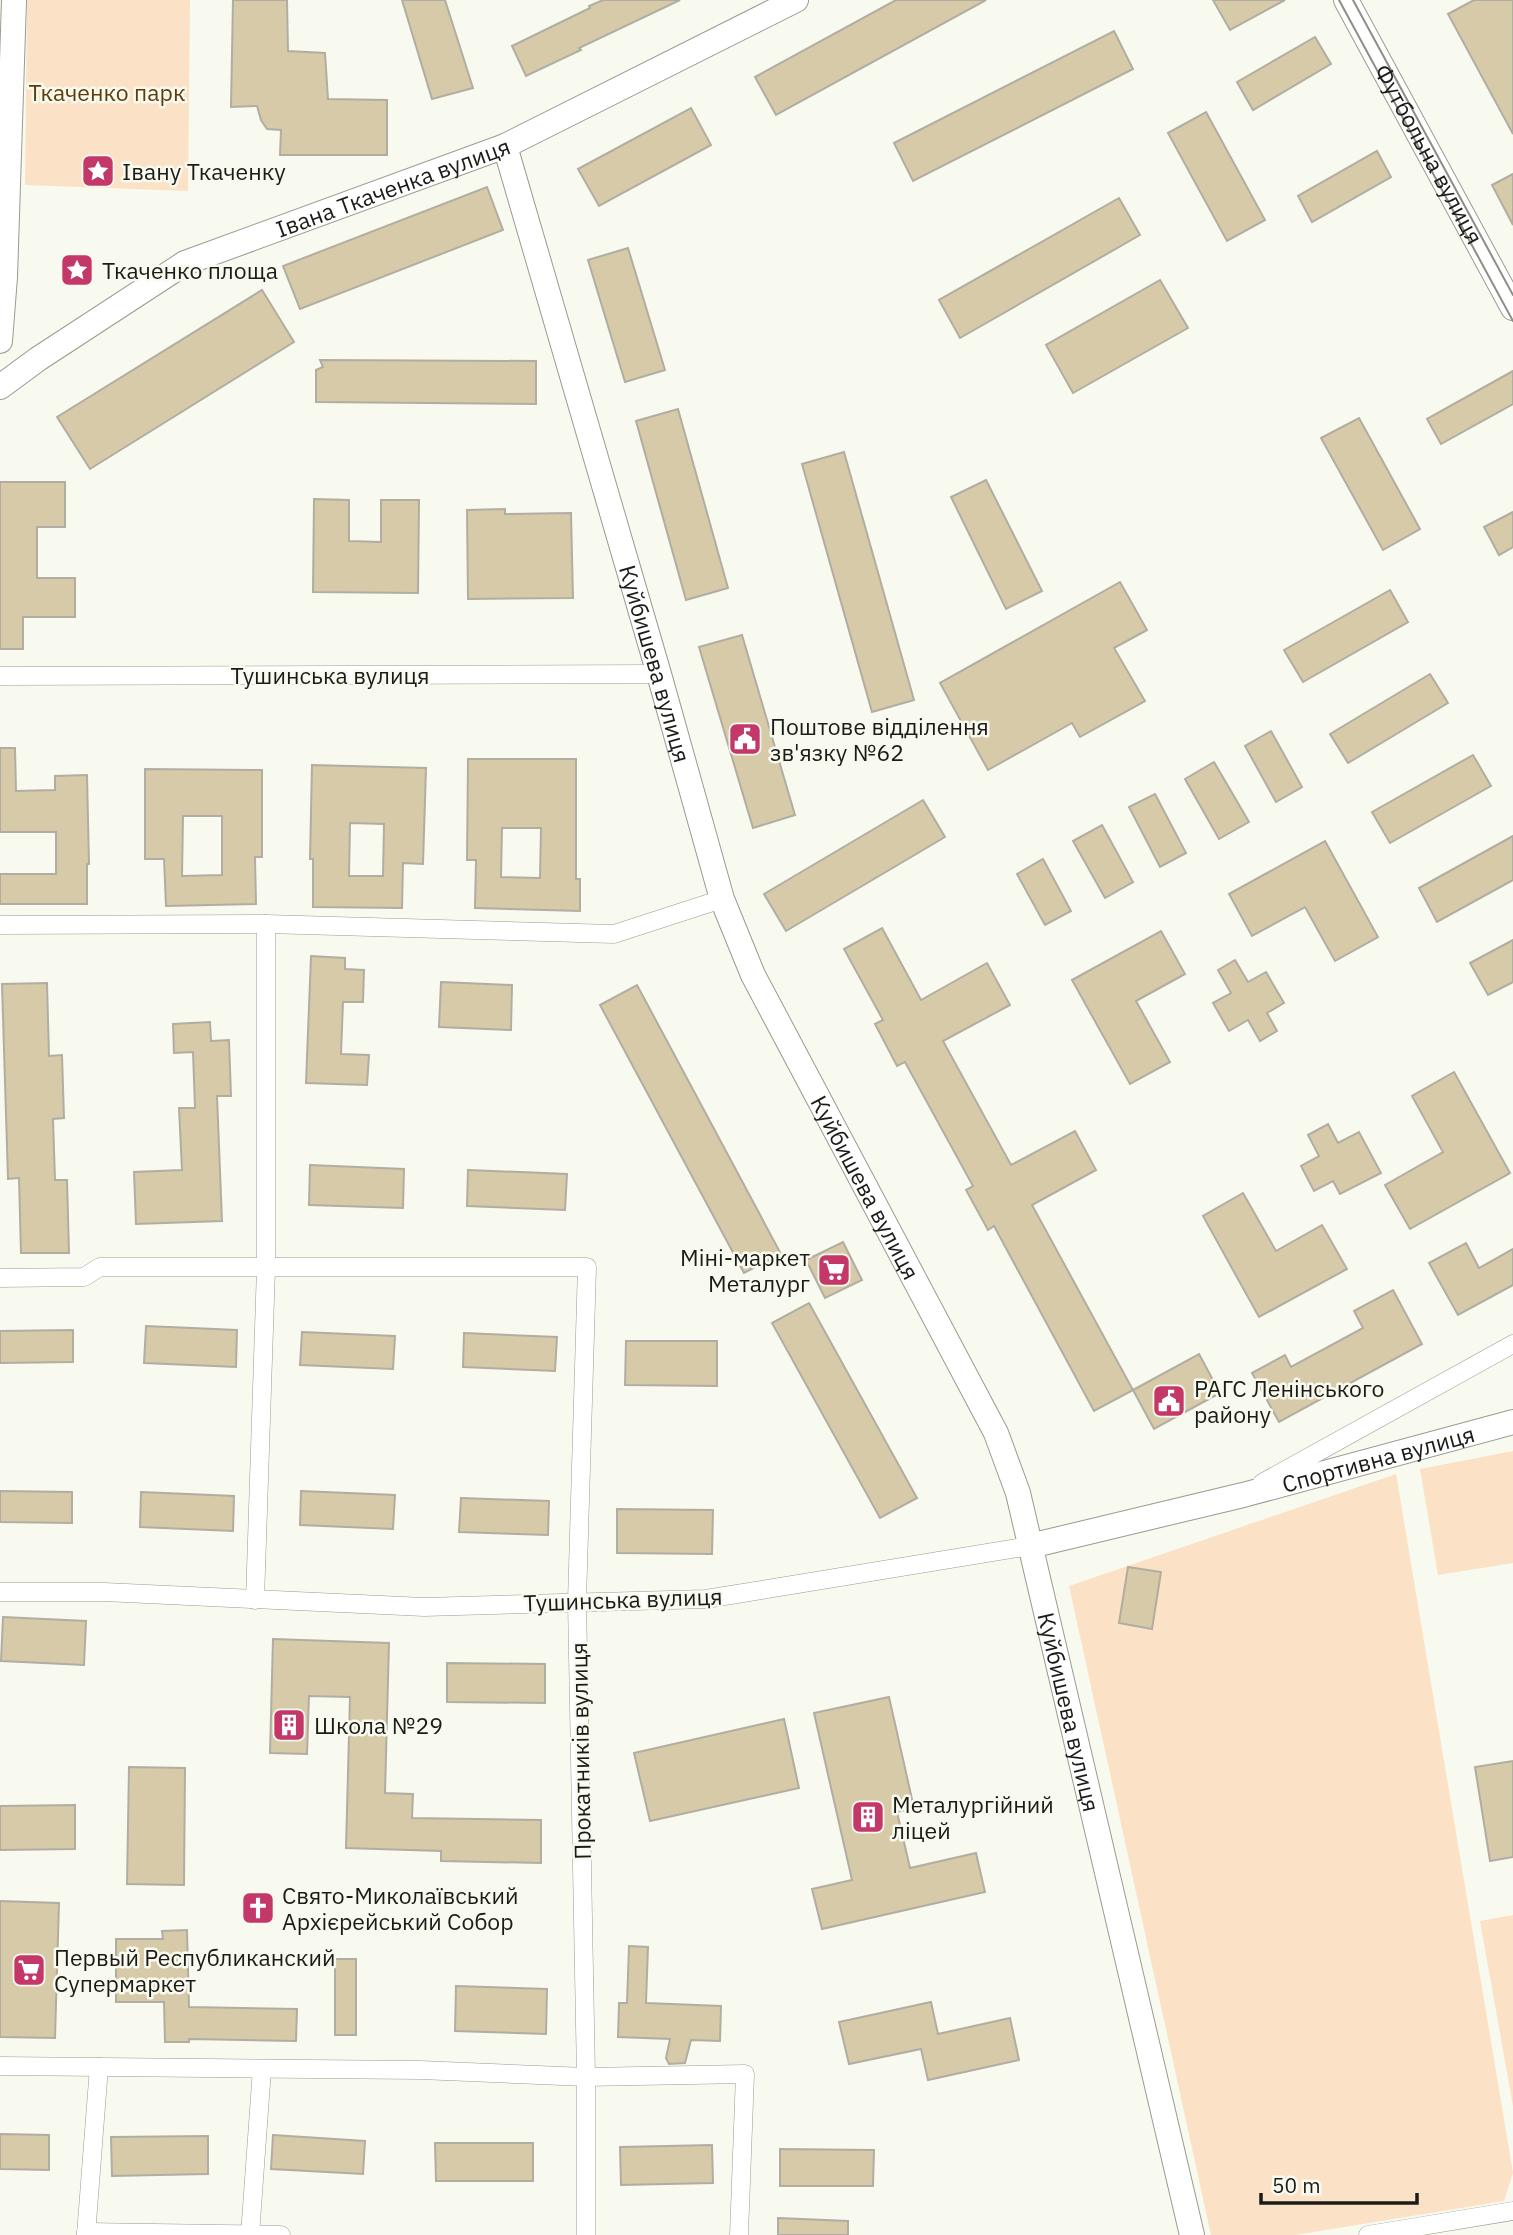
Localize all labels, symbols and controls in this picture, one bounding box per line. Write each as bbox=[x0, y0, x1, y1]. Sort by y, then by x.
street label: Футбольна вулиця bbox=[1368, 58, 1490, 249]
park label: Ткаченко парк bbox=[28, 77, 186, 107]
street label: Івана Ткаченка вулиця bbox=[272, 131, 514, 244]
place icon: Івану Ткаченку bbox=[79, 152, 117, 190]
place label: Івану Ткаченку bbox=[122, 156, 286, 186]
place icon: Ткаченко площа bbox=[58, 251, 96, 289]
place label: Ткаченко площа bbox=[102, 255, 278, 285]
street label: Куйбишева вулиця bbox=[613, 561, 698, 766]
street label: Тушинська вулиця bbox=[230, 660, 430, 690]
place label: Поштове відділення зв'язку №62 bbox=[770, 711, 989, 767]
public building icon: Поштове відділення зв'язку №62 bbox=[726, 720, 764, 758]
street label: Куйбишева вулиця bbox=[805, 1090, 927, 1284]
place label: Міні-маркет Металург bbox=[680, 1242, 810, 1298]
supermarket icon: Міні-маркет Металург bbox=[815, 1251, 853, 1289]
place label: РАГС Ленінського району bbox=[1194, 1373, 1384, 1429]
public building icon: РАГС Ленінського району bbox=[1150, 1382, 1188, 1420]
street label: Спортивна вулиця bbox=[1278, 1418, 1478, 1499]
street label: Тушинська вулиця bbox=[523, 1581, 723, 1617]
street label: Куйбишева вулиця bbox=[1031, 1609, 1107, 1815]
street label: Прокатників вулиця bbox=[563, 1642, 597, 1860]
building icon: Школа №29 bbox=[270, 1706, 308, 1744]
place label: Школа №29 bbox=[314, 1710, 443, 1740]
place label: Металургійний ліцей bbox=[892, 1789, 1054, 1845]
building icon: Металургійний ліцей bbox=[849, 1798, 887, 1836]
place label: Свято-Миколаївський Архієрейський Собор bbox=[282, 1880, 519, 1936]
church icon: Свято-Миколаївський Архієрейський Собор bbox=[239, 1889, 277, 1927]
place label: Первый Республиканский Супермаркет bbox=[54, 1942, 336, 1998]
supermarket icon: Первый Республиканский Супермаркет bbox=[10, 1951, 48, 1989]
scale bar bbox=[1261, 2162, 1417, 2206]
text: 50 m bbox=[1272, 2171, 1321, 2199]

